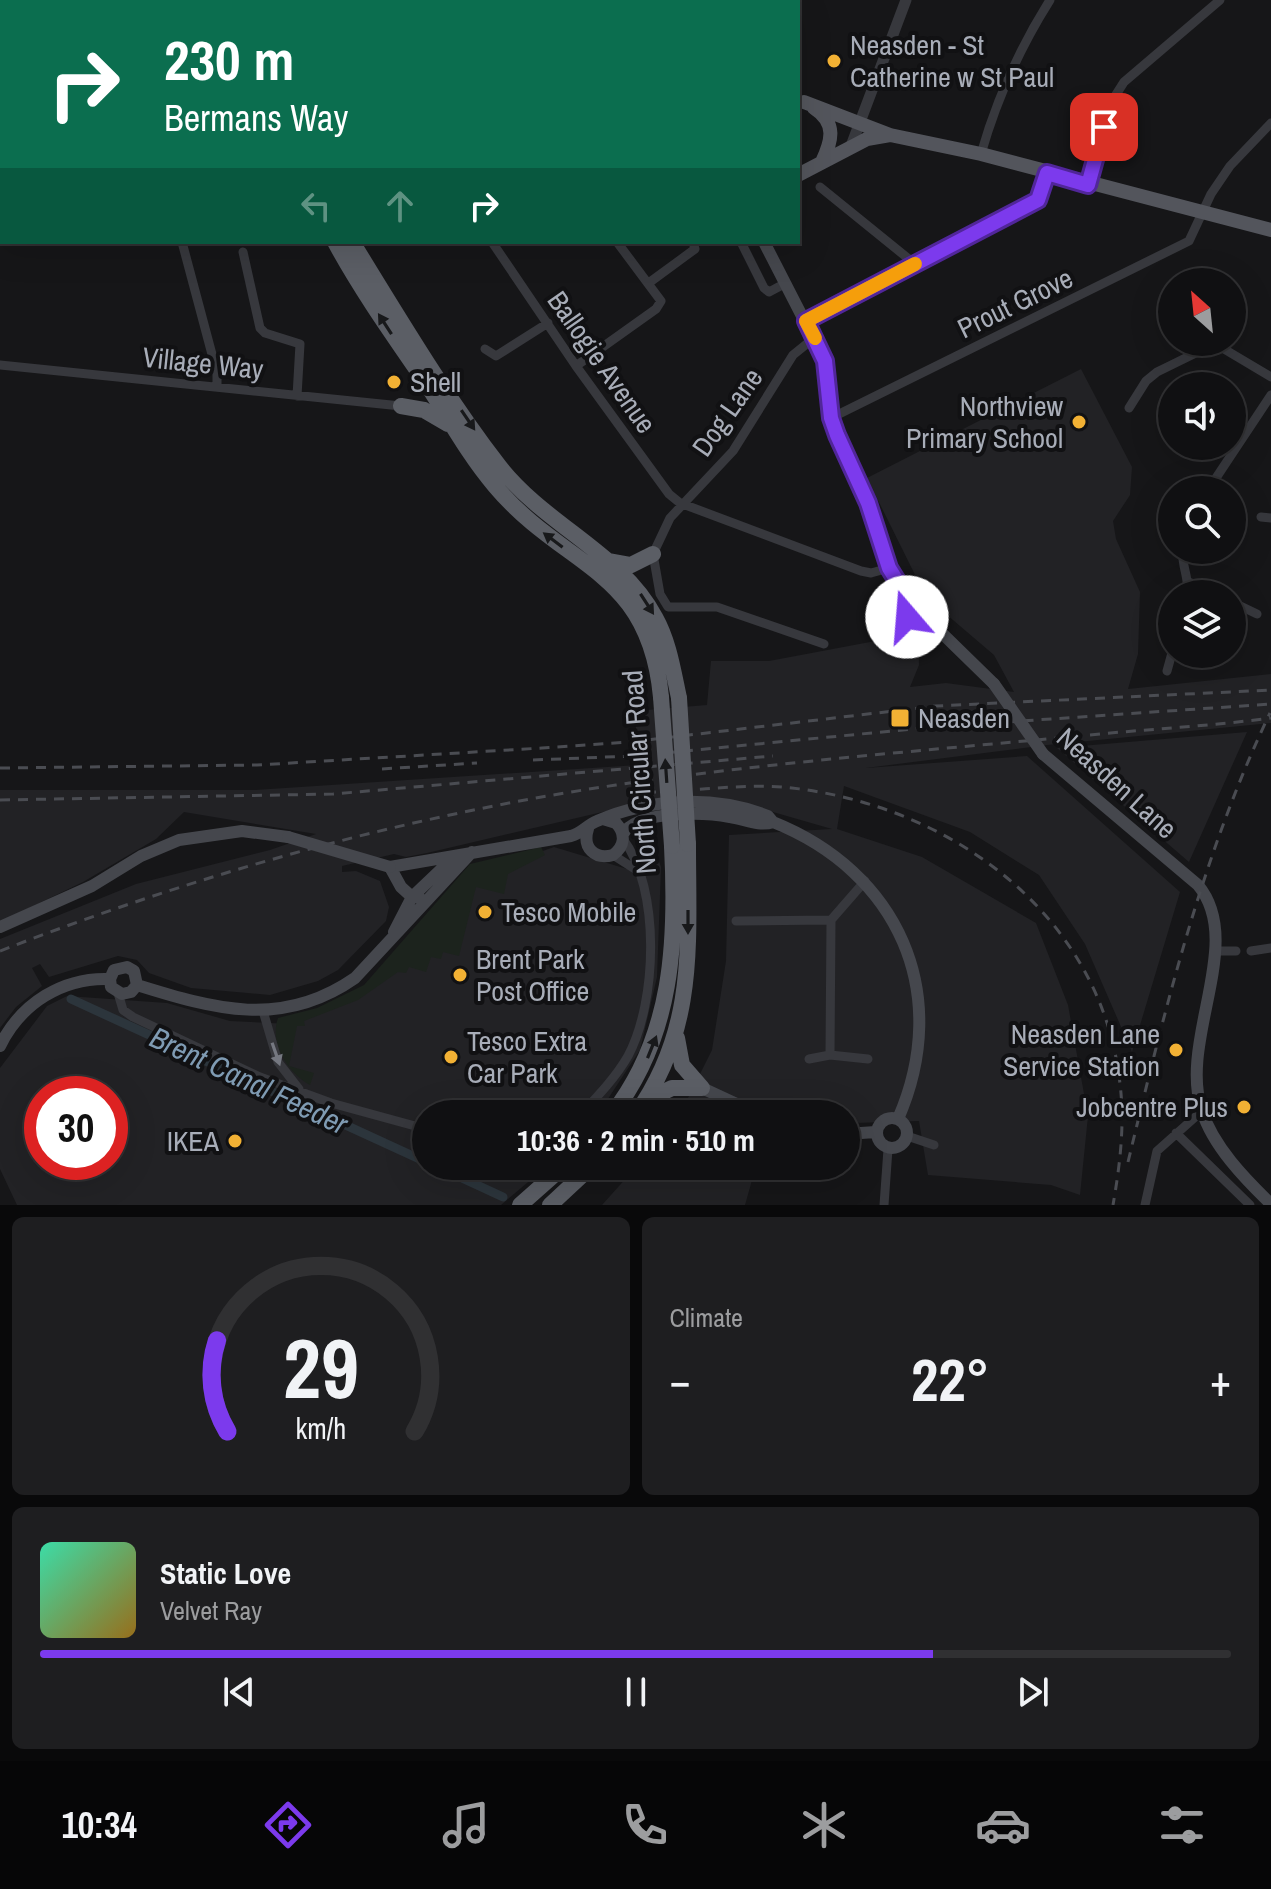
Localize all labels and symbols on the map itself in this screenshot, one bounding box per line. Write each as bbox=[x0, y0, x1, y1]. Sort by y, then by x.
place label: Neasden - St Catherine w St Paul bbox=[850, 26, 1054, 96]
marker: Neasden - St Catherine w St Paul bbox=[825, 52, 843, 70]
pin bbox=[1070, 93, 1138, 161]
street label: Prout Grove bbox=[951, 259, 1079, 347]
north arrow bbox=[1158, 268, 1246, 356]
street label: Ballogie Avenue bbox=[539, 283, 665, 441]
one-way arrow bbox=[379, 313, 393, 335]
street label: Village Way bbox=[141, 338, 266, 388]
street label: Dog Lane bbox=[683, 360, 771, 464]
place label: Shell bbox=[410, 363, 461, 401]
marker: Shell bbox=[385, 373, 403, 391]
place label: Northview Primary School bbox=[906, 387, 1063, 457]
one-way arrow bbox=[460, 409, 475, 430]
marker: Northview Primary School bbox=[1070, 413, 1088, 431]
one-way arrow bbox=[543, 533, 563, 549]
position arrow bbox=[865, 575, 949, 659]
one-way arrow bbox=[640, 593, 654, 615]
street label: North Circular Road bbox=[613, 669, 665, 875]
place label: Neasden bbox=[918, 699, 1010, 737]
marker: Neasden bbox=[889, 707, 911, 729]
street label: Neasden Lane bbox=[1049, 719, 1185, 847]
one-way arrow bbox=[659, 758, 672, 783]
place label: Tesco Mobile bbox=[501, 893, 636, 931]
marker: Tesco Mobile bbox=[476, 903, 494, 921]
one-way arrow bbox=[682, 910, 694, 935]
place label: Brent Park Post Office bbox=[476, 940, 589, 1010]
marker: Brent Park Post Office bbox=[451, 966, 469, 984]
place label: Neasden Lane Service Station bbox=[1003, 1015, 1160, 1085]
water label: Brent Canal Feeder bbox=[144, 1017, 355, 1144]
place label: Tesco Extra Car Park bbox=[467, 1022, 587, 1092]
one-way arrow bbox=[646, 1035, 659, 1059]
marker: Neasden Lane Service Station bbox=[1167, 1041, 1185, 1059]
one-way arrow bbox=[271, 1042, 283, 1066]
marker: Tesco Extra Car Park bbox=[442, 1048, 460, 1066]
speed limit sign: 30 bbox=[24, 1076, 128, 1180]
place label: Jobcentre Plus bbox=[1076, 1088, 1228, 1126]
marker: Jobcentre Plus bbox=[1235, 1098, 1253, 1116]
place label: IKEA bbox=[167, 1122, 220, 1160]
marker: IKEA bbox=[226, 1132, 244, 1150]

